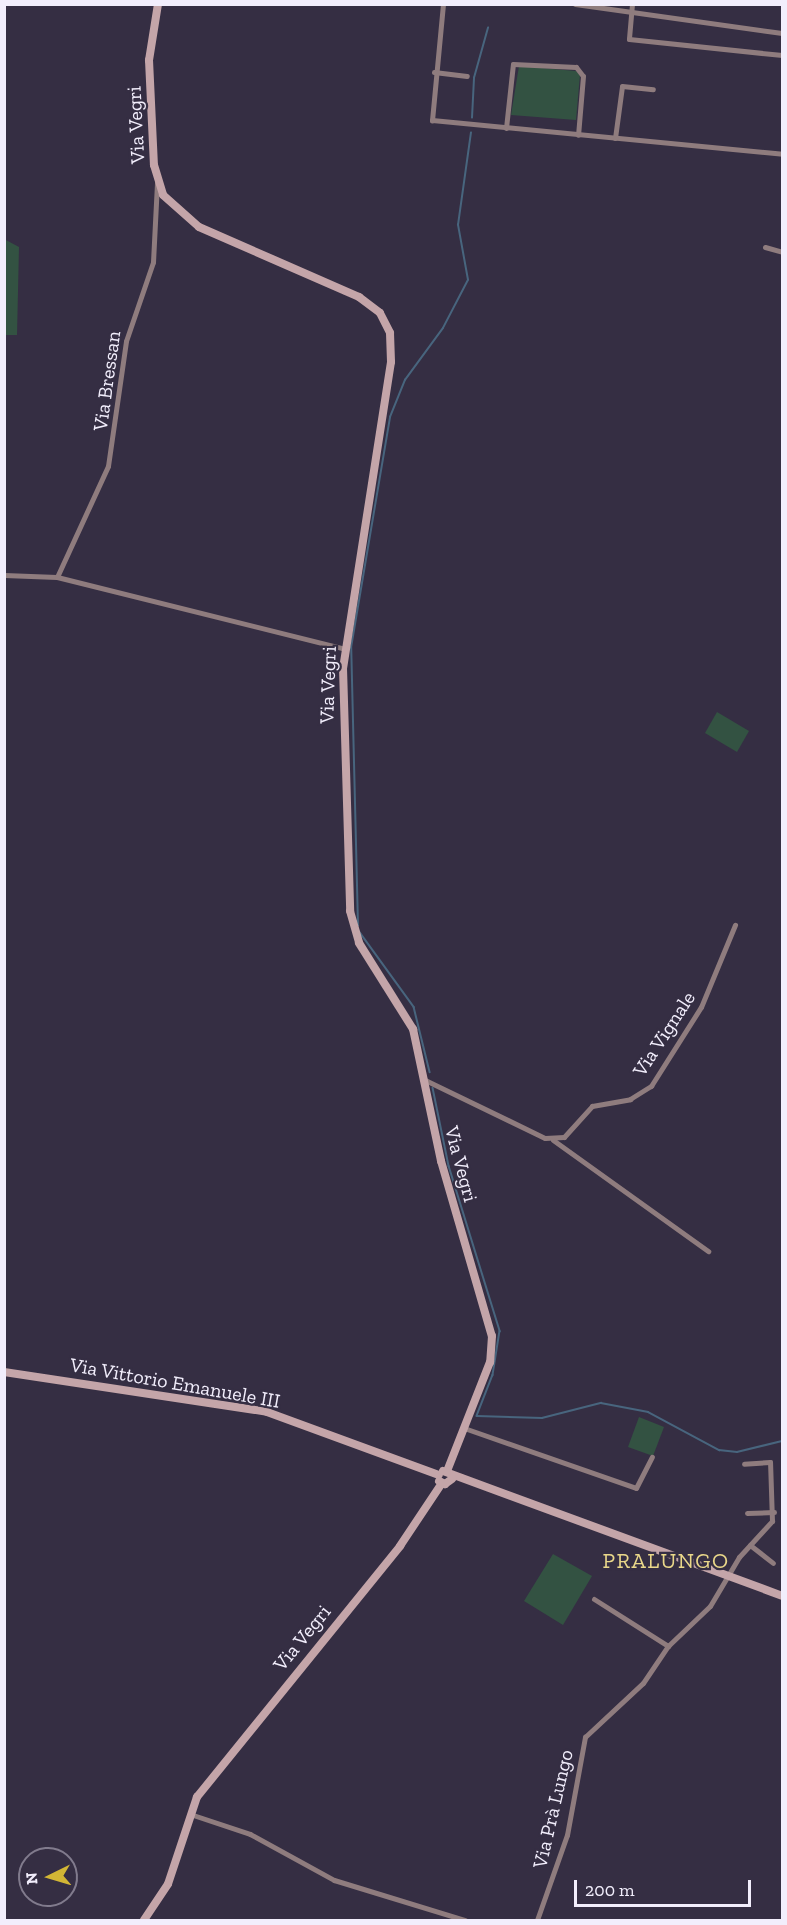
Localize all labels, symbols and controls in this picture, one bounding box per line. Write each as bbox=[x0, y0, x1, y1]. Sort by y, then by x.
street label: Via Vegri bbox=[122, 85, 150, 165]
street label: Via Bressan bbox=[88, 329, 126, 433]
street label: Via Vegri bbox=[315, 645, 341, 725]
street label: Via Vignale bbox=[627, 987, 701, 1081]
street label: Via Vegri bbox=[439, 1123, 483, 1205]
street label: Via Vittorio Emanuele III bbox=[68, 1353, 282, 1413]
district label: PRALUNGO bbox=[603, 1548, 729, 1574]
street label: Via Vegri bbox=[268, 1600, 336, 1676]
street label: Via Prà Lungo bbox=[528, 1747, 578, 1871]
north arrow bbox=[18, 1847, 78, 1907]
scale bar bbox=[577, 1868, 754, 1906]
text: N bbox=[22, 1872, 42, 1885]
text: 200 m bbox=[585, 1879, 635, 1901]

